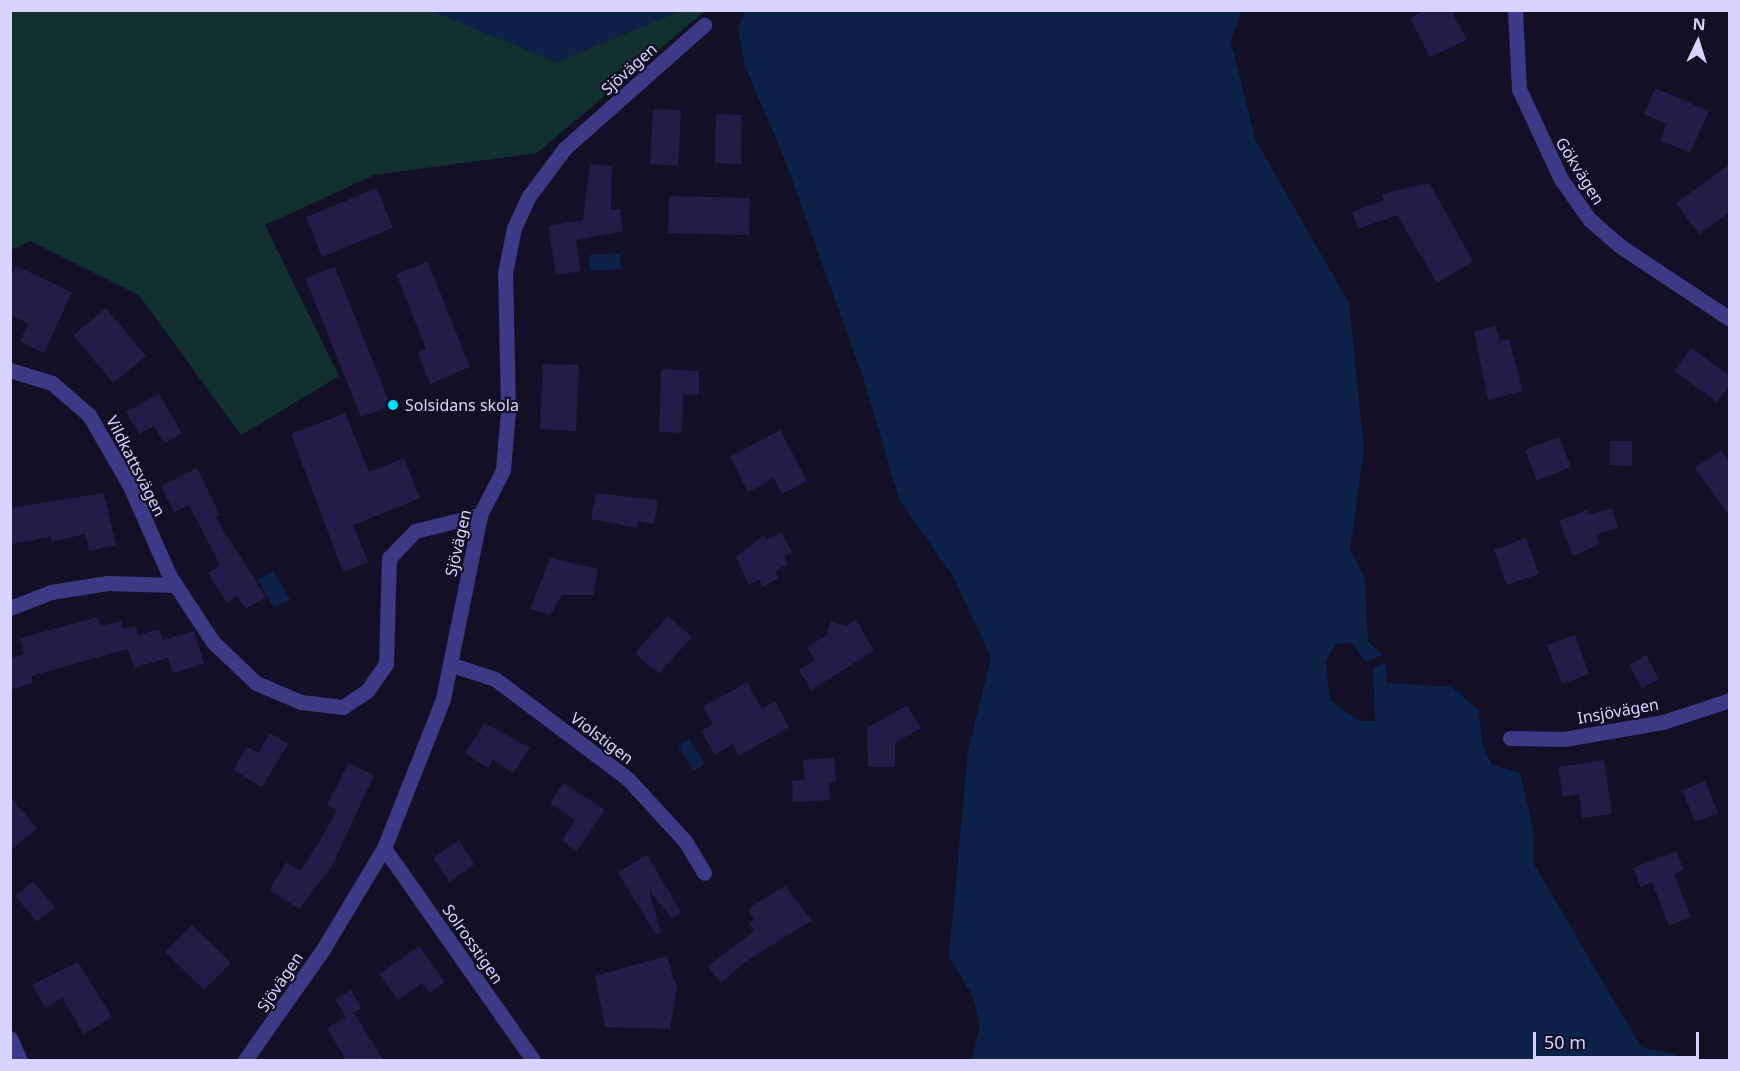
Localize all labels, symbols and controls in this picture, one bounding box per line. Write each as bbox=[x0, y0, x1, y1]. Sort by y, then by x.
north arrow bbox=[1668, 12, 1728, 72]
text: N bbox=[1692, 13, 1707, 35]
street label: Sjövägen bbox=[597, 39, 661, 99]
street label: Gökvägen bbox=[1552, 134, 1608, 208]
place label: Solsidans skola bbox=[405, 395, 519, 415]
marker: Solsidans skola bbox=[386, 398, 400, 412]
street label: Vildkattsvägen bbox=[102, 413, 170, 519]
street label: Sjövägen bbox=[441, 508, 475, 578]
street label: Insjövägen bbox=[1576, 694, 1660, 728]
street label: Violstigen bbox=[567, 708, 637, 768]
street label: Solrosstigen bbox=[439, 901, 507, 987]
street label: Sjövägen bbox=[253, 948, 307, 1016]
scale bar bbox=[1536, 1020, 1702, 1058]
text: 50 m bbox=[1544, 1030, 1586, 1054]

